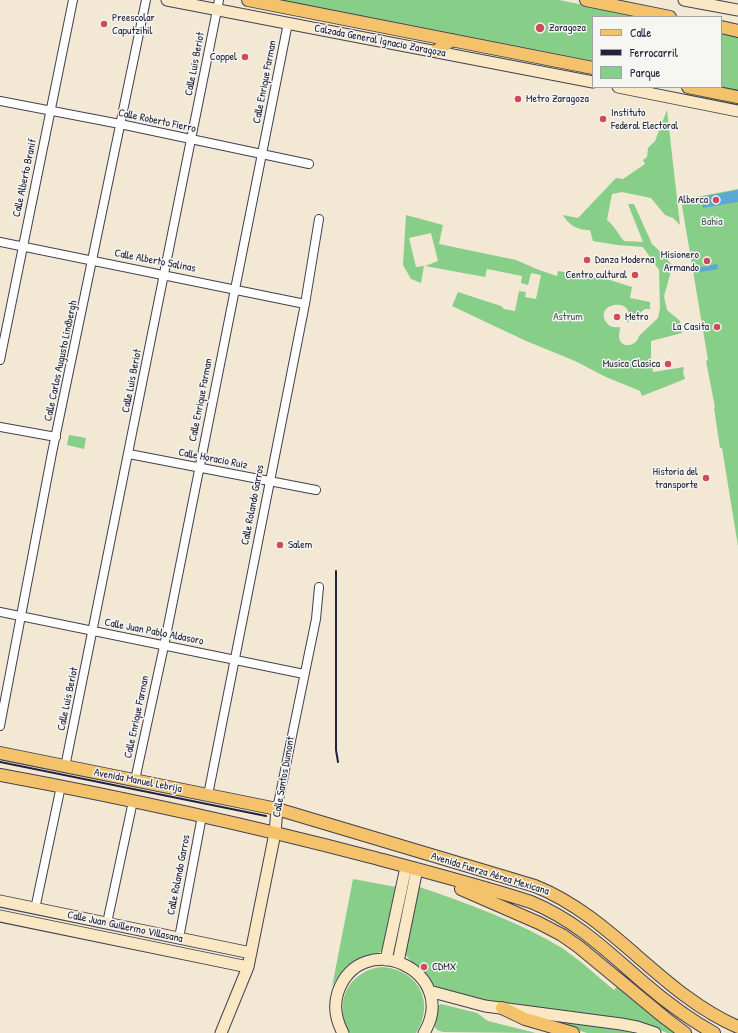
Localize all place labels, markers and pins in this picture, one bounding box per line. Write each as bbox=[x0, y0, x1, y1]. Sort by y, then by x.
place label: Preescolar Caputzihil bbox=[112, 11, 155, 37]
marker: Preescolar Caputzihil bbox=[99, 19, 109, 29]
place label: Zaragoza bbox=[549, 21, 586, 35]
marker: Zaragoza bbox=[534, 22, 546, 34]
place label: Coppel bbox=[210, 50, 237, 64]
marker: Coppel bbox=[240, 52, 250, 62]
place label: Metro Zaragoza bbox=[526, 92, 589, 106]
marker: Metro Zaragoza bbox=[513, 94, 523, 104]
place label: Instituto Federal Electoral bbox=[611, 106, 678, 132]
marker: Instituto Federal Electoral bbox=[598, 114, 608, 124]
place label: Alberca bbox=[678, 193, 708, 207]
marker: Alberca bbox=[711, 195, 721, 205]
place label: Misionero Armando bbox=[661, 248, 699, 274]
place label: Danza Moderna bbox=[595, 253, 654, 267]
marker: Danza Moderna bbox=[582, 255, 592, 265]
marker: Misionero Armando bbox=[702, 256, 712, 266]
place label: Centro cultural bbox=[565, 268, 627, 282]
marker: Centro cultural bbox=[630, 270, 640, 280]
place label: Metro bbox=[625, 310, 648, 324]
marker: Metro bbox=[612, 312, 622, 322]
place label: La Casita bbox=[673, 320, 709, 334]
marker: La Casita bbox=[712, 322, 722, 332]
place label: Musica Clasica bbox=[603, 357, 660, 371]
marker: Musica Clasica bbox=[663, 359, 673, 369]
place label: Historia del transporte bbox=[653, 465, 698, 491]
marker: Historia del transporte bbox=[701, 473, 711, 483]
place label: Salem bbox=[288, 538, 312, 552]
marker: Salem bbox=[275, 540, 285, 550]
place label: CDMX bbox=[432, 960, 456, 974]
marker: CDMX bbox=[419, 962, 429, 972]

